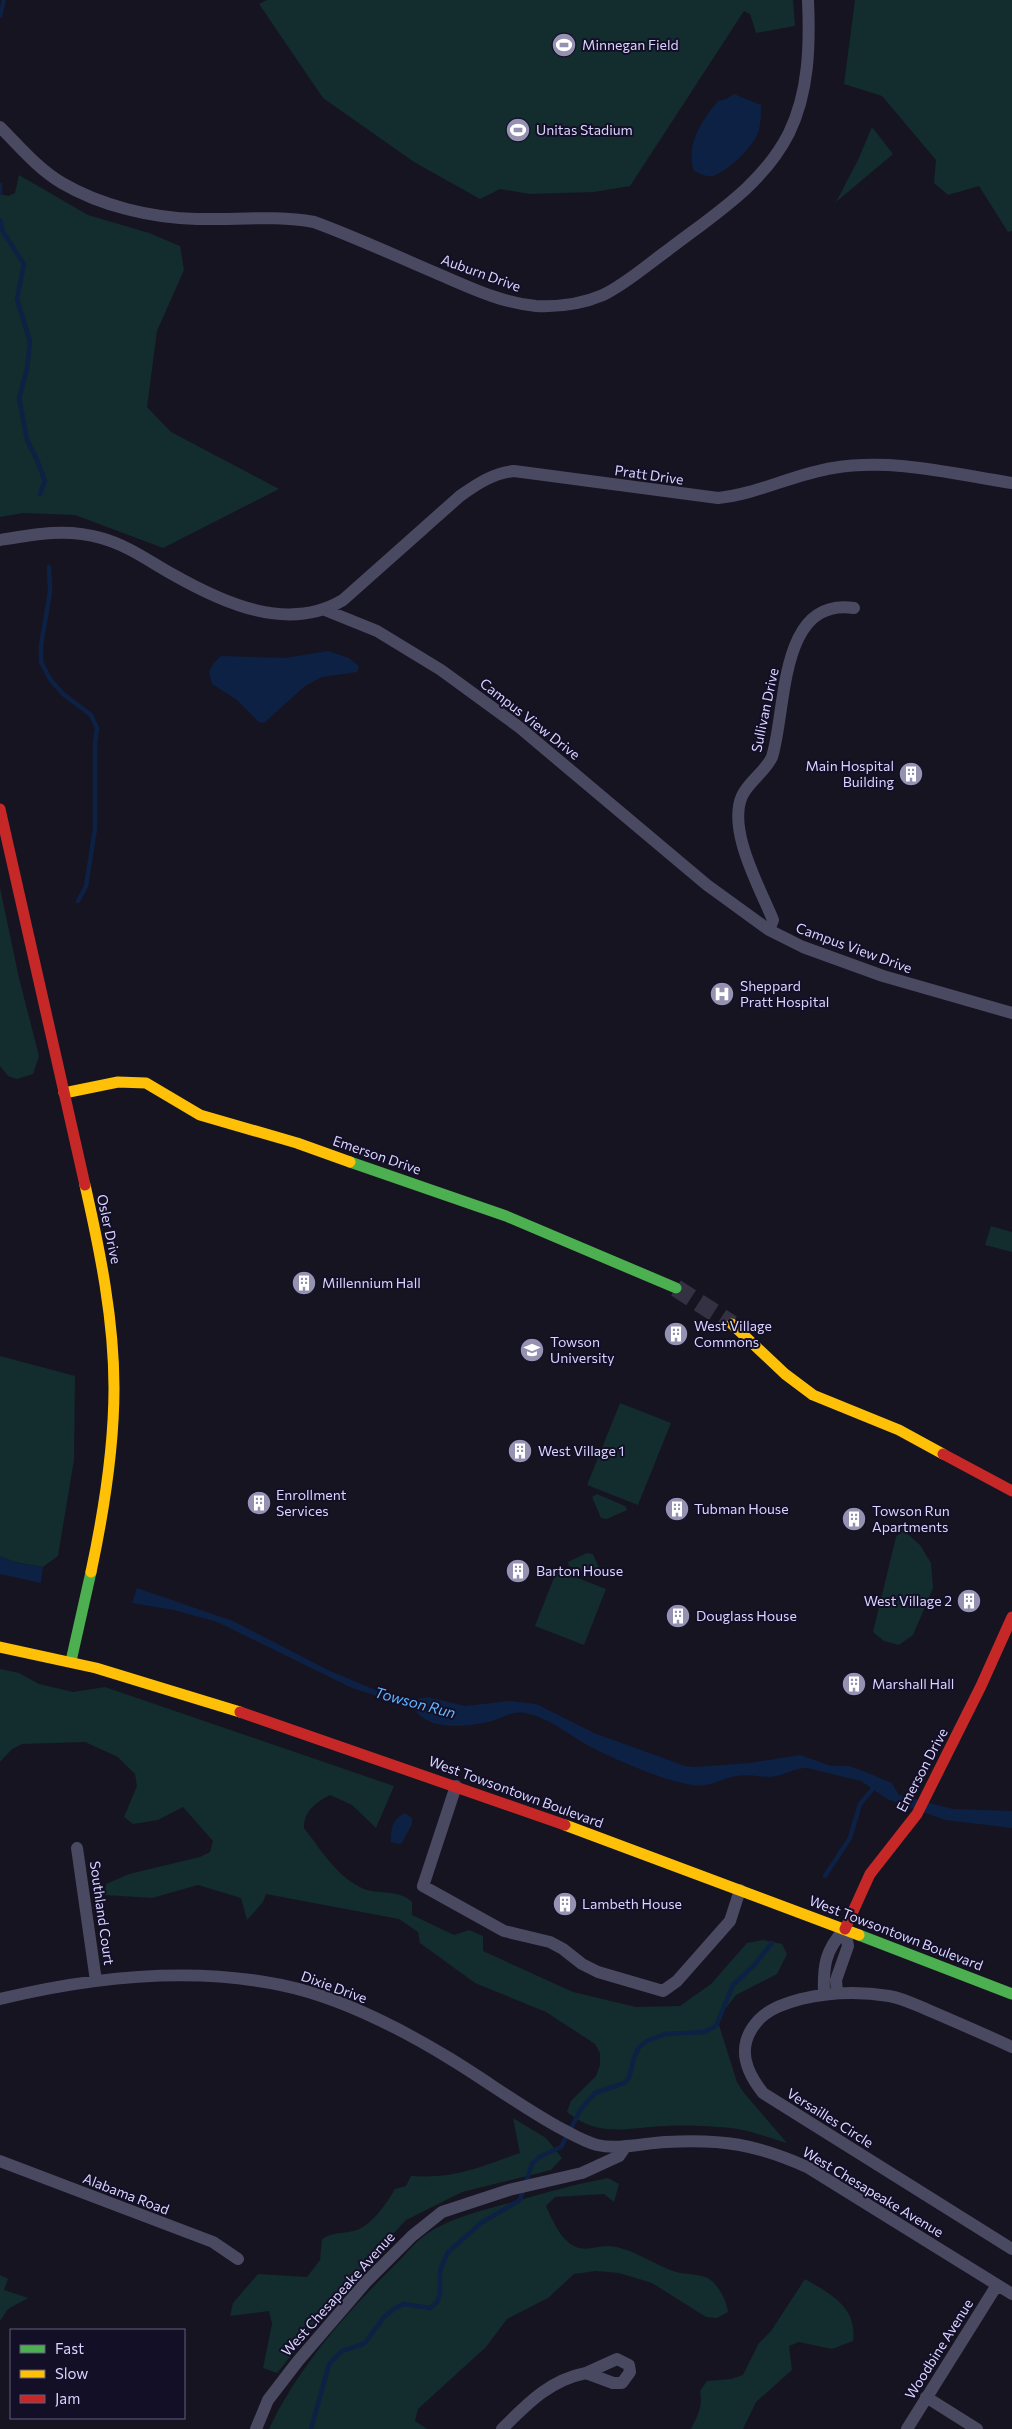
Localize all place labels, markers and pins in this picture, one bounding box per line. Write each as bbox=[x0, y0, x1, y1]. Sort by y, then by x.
sports icon: Minnegan Field bbox=[551, 32, 577, 58]
place label: Minnegan Field bbox=[582, 36, 679, 53]
sports icon: Unitas Stadium bbox=[505, 117, 531, 143]
place label: Unitas Stadium bbox=[536, 121, 633, 138]
place label: Main Hospital Building bbox=[806, 757, 894, 790]
building icon: Main Hospital Building bbox=[898, 761, 924, 787]
place label: Sheppard Pratt Hospital bbox=[740, 977, 829, 1010]
hospital icon: Sheppard Pratt Hospital bbox=[709, 981, 735, 1007]
building icon: Millennium Hall bbox=[291, 1270, 317, 1296]
place label: Millennium Hall bbox=[322, 1274, 421, 1291]
place label: West Village Commons bbox=[694, 1317, 772, 1350]
building icon: West Village Commons bbox=[663, 1321, 689, 1347]
place label: Towson University bbox=[550, 1333, 614, 1366]
school or university icon: Towson University bbox=[519, 1337, 545, 1363]
building icon: West Village 1 bbox=[507, 1438, 533, 1464]
place label: West Village 1 bbox=[538, 1442, 625, 1459]
place label: Enrollment Services bbox=[276, 1486, 347, 1519]
building icon: Enrollment Services bbox=[246, 1490, 272, 1516]
building icon: Tubman House bbox=[664, 1496, 690, 1522]
place label: Tubman House bbox=[694, 1500, 789, 1517]
place label: Towson Run Apartments bbox=[872, 1502, 950, 1535]
building icon: Towson Run Apartments bbox=[841, 1506, 867, 1532]
building icon: Barton House bbox=[505, 1558, 531, 1584]
place label: Barton House bbox=[536, 1562, 623, 1579]
building icon: West Village 2 bbox=[956, 1588, 982, 1614]
place label: West Village 2 bbox=[864, 1592, 952, 1609]
building icon: Douglass House bbox=[665, 1603, 691, 1629]
place label: Douglass House bbox=[696, 1607, 797, 1624]
building icon: Marshall Hall bbox=[841, 1671, 867, 1697]
place label: Marshall Hall bbox=[872, 1675, 954, 1692]
building icon: Lambeth House bbox=[552, 1891, 578, 1917]
place label: Lambeth House bbox=[582, 1895, 682, 1912]

